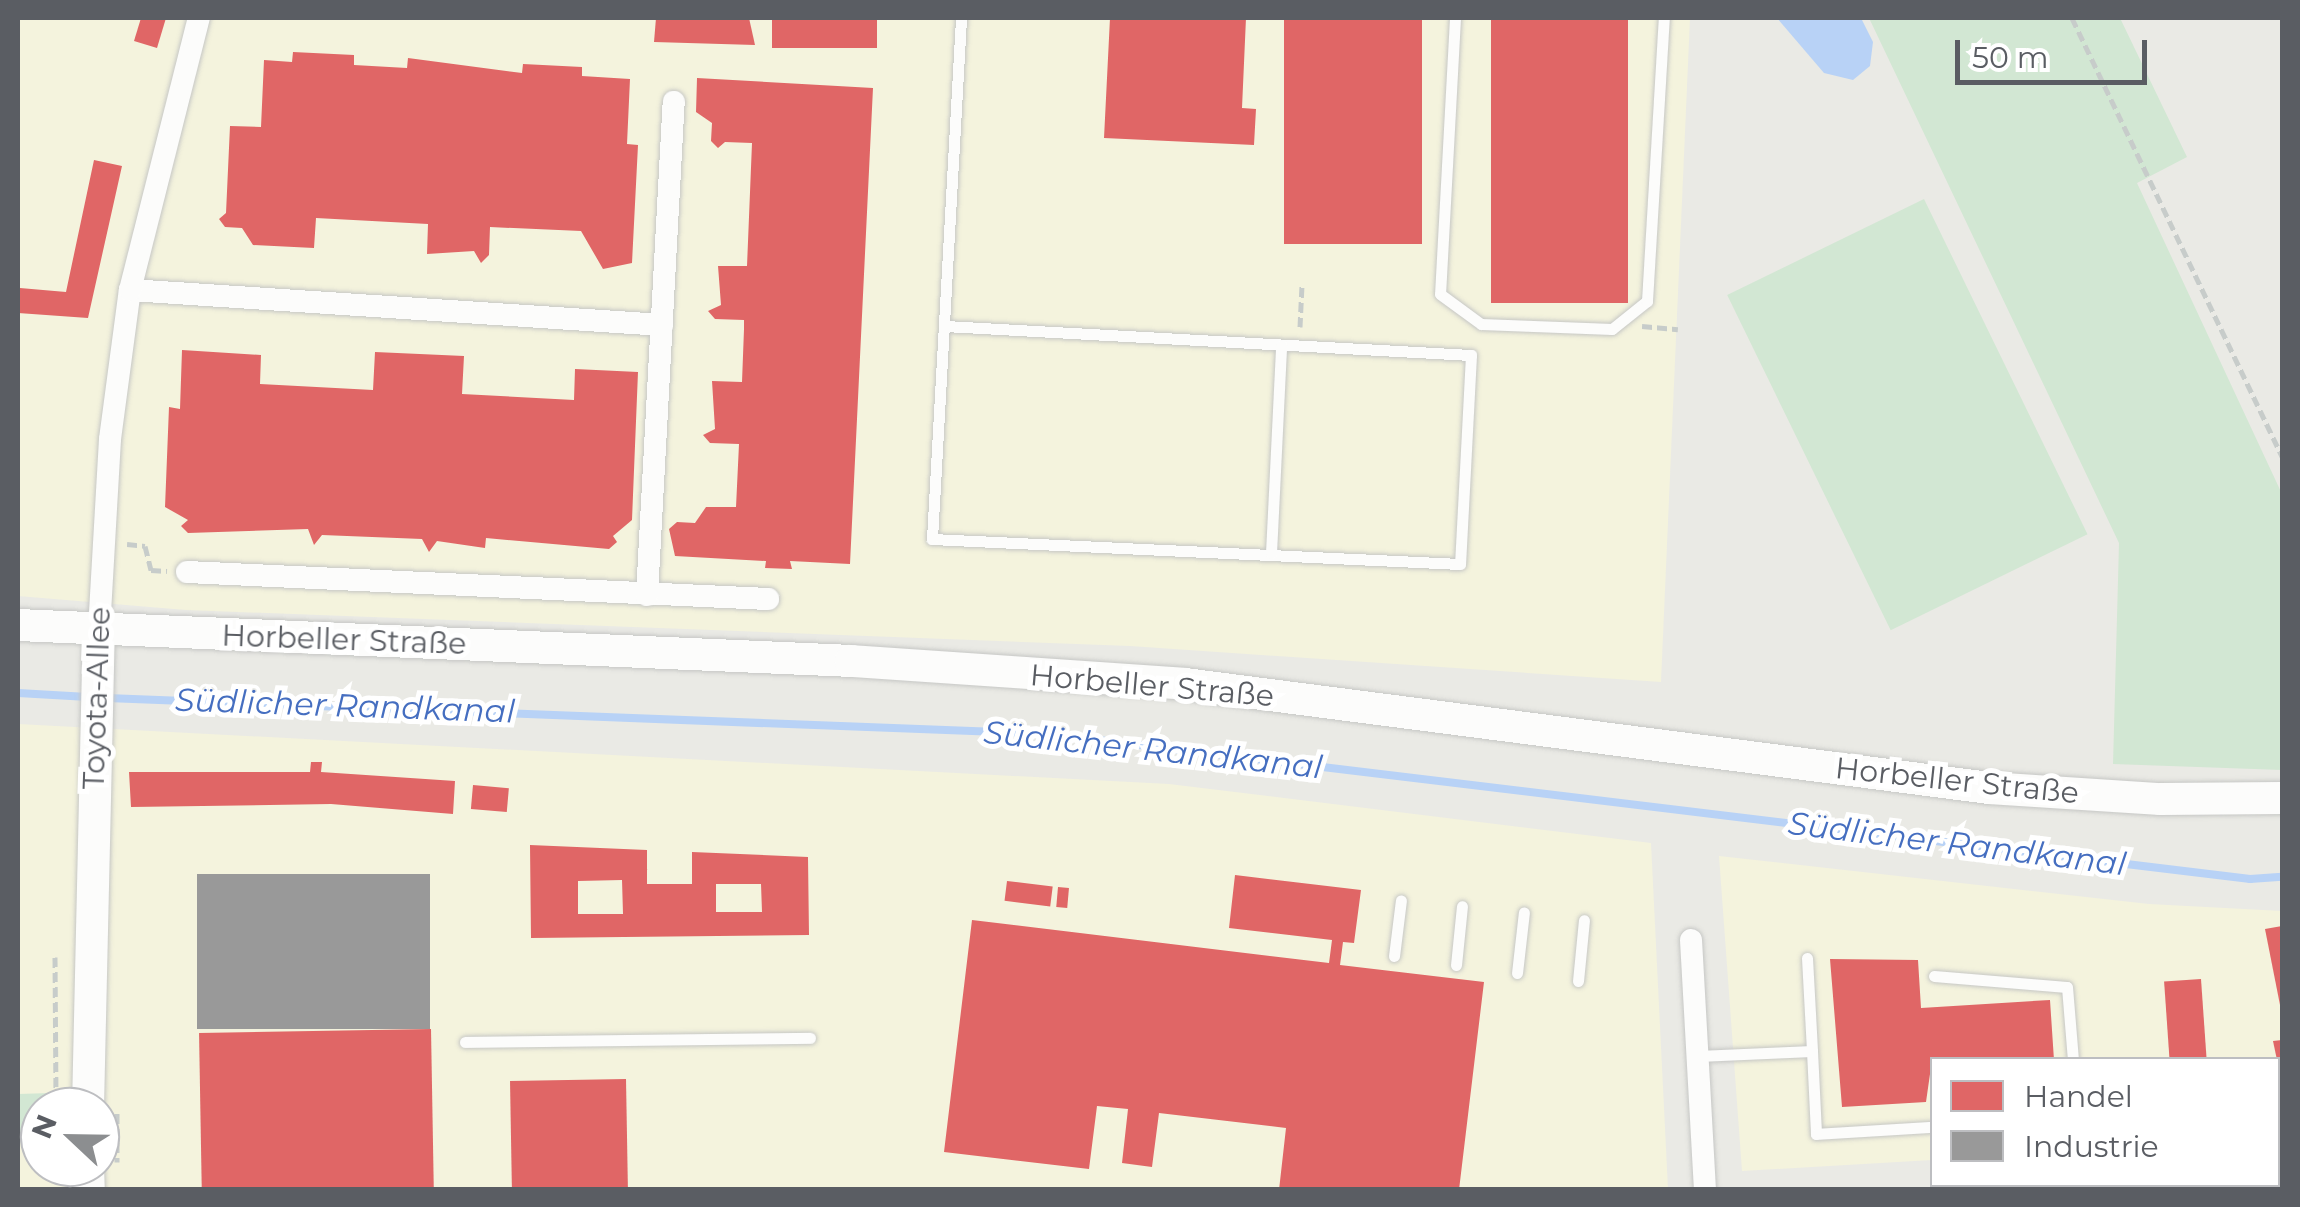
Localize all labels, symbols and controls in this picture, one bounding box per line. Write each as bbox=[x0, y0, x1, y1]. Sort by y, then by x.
scale bar bbox=[1960, 20, 2152, 82]
text: 50 m bbox=[1972, 39, 2049, 76]
street label: Toyota-Allee bbox=[76, 606, 118, 790]
street label: Horbeller Straße bbox=[221, 618, 467, 662]
street label: Horbeller Straße bbox=[1028, 657, 1276, 715]
water label: Südlicher Randkanal bbox=[174, 681, 516, 731]
water label: Südlicher Randkanal bbox=[982, 713, 1324, 787]
street label: Horbeller Straße bbox=[1833, 750, 2081, 812]
water label: Südlicher Randkanal bbox=[1786, 804, 2128, 884]
legend bbox=[1930, 1057, 2280, 1187]
text: Handel bbox=[2024, 1078, 2133, 1115]
north arrow bbox=[20, 1087, 120, 1187]
text: N bbox=[24, 1110, 64, 1143]
text: Industrie bbox=[2024, 1128, 2159, 1165]

